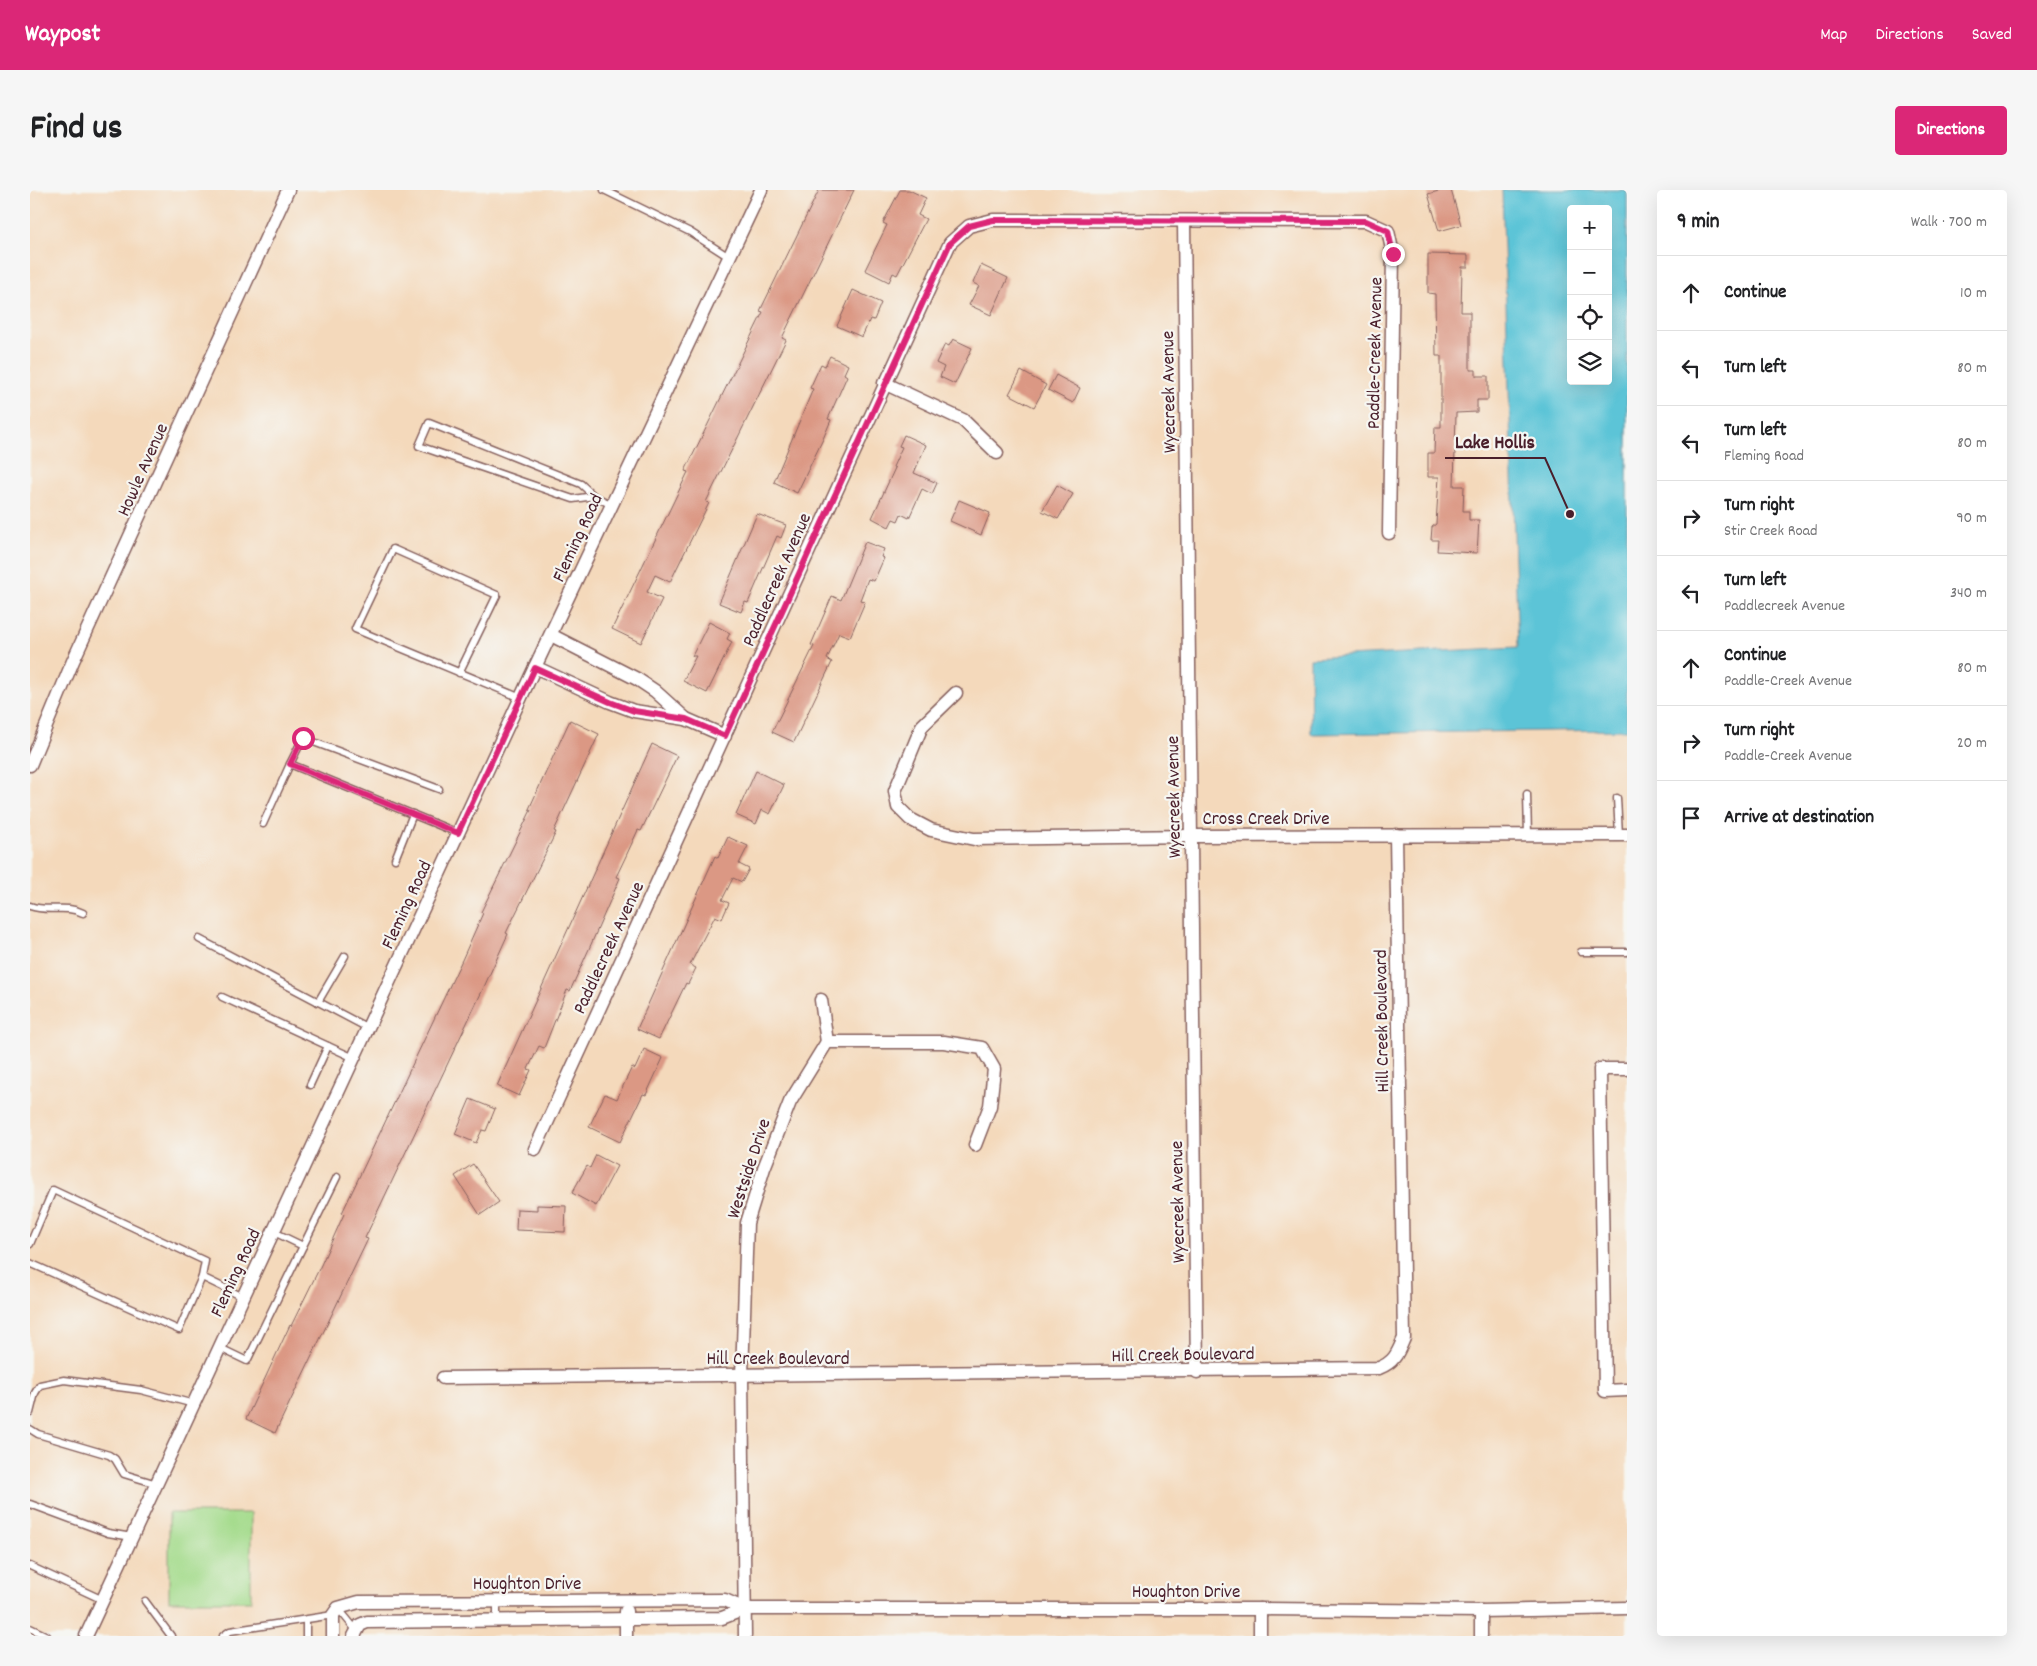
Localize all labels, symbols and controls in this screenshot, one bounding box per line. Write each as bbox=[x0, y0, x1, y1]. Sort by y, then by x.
text: Waypost bbox=[25, 18, 100, 52]
text: Map bbox=[1820, 23, 1847, 48]
text: Directions bbox=[1875, 23, 1944, 48]
text: Saved bbox=[1972, 23, 2012, 48]
text: Find us bbox=[30, 105, 122, 155]
button: Directions bbox=[1895, 106, 2007, 155]
map controls bbox=[1567, 205, 1612, 385]
button: + bbox=[1567, 205, 1612, 250]
text: 9 min bbox=[1677, 208, 1719, 238]
text: Walk · 700 m bbox=[1911, 211, 1987, 234]
route end bbox=[1382, 243, 1405, 266]
button: − bbox=[1567, 250, 1612, 295]
street label: Paddle-Creek Avenue bbox=[1362, 277, 1391, 429]
icon: ahead bbox=[1677, 279, 1705, 307]
text: Continue bbox=[1724, 280, 1786, 307]
text: 10 m bbox=[1960, 282, 1987, 305]
button: locate bbox=[1567, 295, 1612, 340]
street label: Wyecreek Avenue bbox=[1156, 330, 1185, 453]
button: layers bbox=[1567, 340, 1612, 385]
icon: left bbox=[1677, 354, 1705, 382]
text: Turn left bbox=[1724, 355, 1787, 382]
text: 80 m bbox=[1957, 357, 1987, 380]
text: Turn left bbox=[1724, 418, 1787, 445]
street label: Howle Avenue bbox=[112, 419, 177, 521]
callout: Lake Hollis bbox=[1445, 423, 1545, 458]
icon: left bbox=[1677, 429, 1705, 457]
text: Lake Hollis bbox=[1455, 430, 1535, 458]
text: 80 m bbox=[1957, 432, 1987, 455]
text: Fleming Road bbox=[1724, 445, 1804, 468]
street label: Fleming Road bbox=[547, 490, 611, 587]
text: Turn right bbox=[1724, 493, 1795, 520]
icon: right bbox=[1677, 504, 1705, 532]
text: 90 m bbox=[1956, 507, 1987, 530]
street label: Paddlecreek Avenue bbox=[737, 509, 820, 652]
text: Stir Creek Road bbox=[1724, 520, 1818, 543]
text: Turn left bbox=[1724, 568, 1787, 595]
icon: left bbox=[1677, 579, 1705, 607]
text: 340 m bbox=[1950, 582, 1987, 605]
text: Paddlecreek Avenue bbox=[1724, 595, 1845, 618]
text: Continue bbox=[1724, 643, 1786, 670]
icon: ahead bbox=[1677, 654, 1705, 682]
text: 80 m bbox=[1957, 657, 1987, 680]
text: Paddle-Creek Avenue bbox=[1724, 670, 1852, 693]
text: Turn right bbox=[1724, 718, 1795, 745]
route start bbox=[292, 727, 315, 750]
icon: right bbox=[1677, 729, 1705, 757]
text: 20 m bbox=[1957, 732, 1987, 755]
street label: Wyecreek Avenue bbox=[1161, 735, 1190, 858]
text: Paddle-Creek Avenue bbox=[1724, 745, 1852, 768]
icon: arrive bbox=[1677, 804, 1705, 832]
text: Arrive at destination bbox=[1724, 805, 1874, 832]
street label: Cross Creek Drive bbox=[1202, 807, 1330, 834]
street label: Fleming Road bbox=[376, 857, 440, 954]
street label: Paddlecreek Avenue bbox=[568, 878, 653, 1019]
street label: Hill Creek Boulevard bbox=[1369, 949, 1398, 1093]
street label: Westside Drive bbox=[721, 1115, 779, 1223]
street label: Wyecreek Avenue bbox=[1165, 1140, 1194, 1263]
street label: Fleming Road bbox=[205, 1225, 269, 1322]
street label: Hill Creek Boulevard bbox=[1111, 1342, 1255, 1371]
street label: Hill Creek Boulevard bbox=[706, 1347, 850, 1374]
street label: Houghton Drive bbox=[473, 1572, 581, 1599]
street label: Houghton Drive bbox=[1132, 1580, 1240, 1607]

